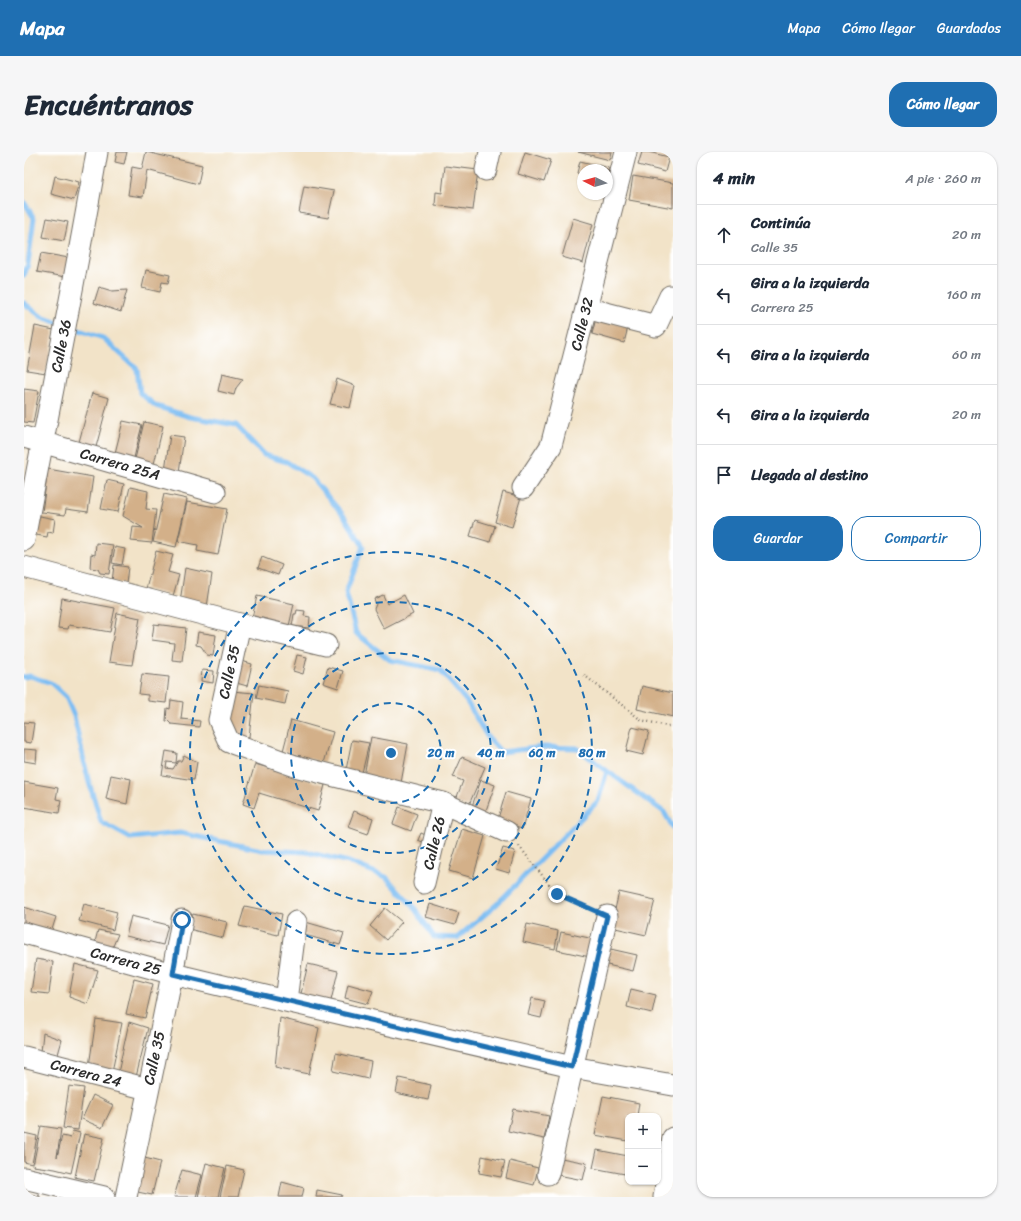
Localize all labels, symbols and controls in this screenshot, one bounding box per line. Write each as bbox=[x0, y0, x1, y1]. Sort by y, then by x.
text: Mapa bbox=[20, 12, 65, 45]
text: Mapa bbox=[787, 16, 820, 41]
text: Cómo llegar bbox=[842, 16, 915, 41]
text: Guardados bbox=[937, 16, 1001, 41]
text: Encuéntranos bbox=[24, 80, 193, 129]
button: Cómo llegar bbox=[889, 82, 997, 127]
text: 4 min bbox=[713, 163, 755, 193]
north arrow bbox=[577, 164, 613, 200]
text: A pie · 260 m bbox=[905, 167, 981, 190]
text: Continúa bbox=[751, 210, 810, 236]
text: 20 m bbox=[952, 223, 981, 246]
icon: ahead bbox=[713, 224, 735, 246]
text: Calle 35 bbox=[751, 236, 798, 259]
text: Gira a la izquierda bbox=[751, 270, 869, 296]
text: 160 m bbox=[946, 283, 981, 306]
icon: left bbox=[713, 284, 735, 306]
street label: Calle 32 bbox=[563, 294, 601, 353]
text: Carrera 25 bbox=[751, 296, 814, 319]
street label: Calle 36 bbox=[43, 317, 79, 375]
text: Gira a la izquierda bbox=[751, 342, 869, 368]
text: 60 m bbox=[952, 343, 981, 366]
icon: left bbox=[713, 344, 735, 366]
text: Gira a la izquierda bbox=[751, 402, 869, 428]
text: 20 m bbox=[952, 403, 981, 426]
icon: left bbox=[713, 404, 735, 426]
street label: Carrera 25A bbox=[77, 440, 163, 488]
text: Llegada al destino bbox=[751, 462, 868, 488]
icon: arrive bbox=[713, 464, 735, 486]
button: Guardar bbox=[713, 516, 843, 561]
button: Compartir bbox=[851, 516, 981, 561]
street label: Calle 35 bbox=[211, 643, 247, 701]
text: 20 m bbox=[427, 742, 455, 764]
text: 40 m bbox=[476, 742, 505, 764]
text: 60 m bbox=[528, 742, 556, 764]
text: 80 m bbox=[577, 742, 606, 764]
centre of rings bbox=[384, 746, 398, 760]
street label: Calle 26 bbox=[415, 814, 453, 872]
route end bbox=[548, 885, 566, 903]
route start bbox=[173, 911, 191, 929]
street label: Carrera 25 bbox=[88, 939, 164, 983]
street label: Calle 35 bbox=[136, 1029, 172, 1087]
street label: Carrera 24 bbox=[48, 1051, 124, 1095]
map controls bbox=[625, 1113, 661, 1185]
button: + bbox=[625, 1113, 661, 1149]
button: − bbox=[625, 1149, 661, 1185]

